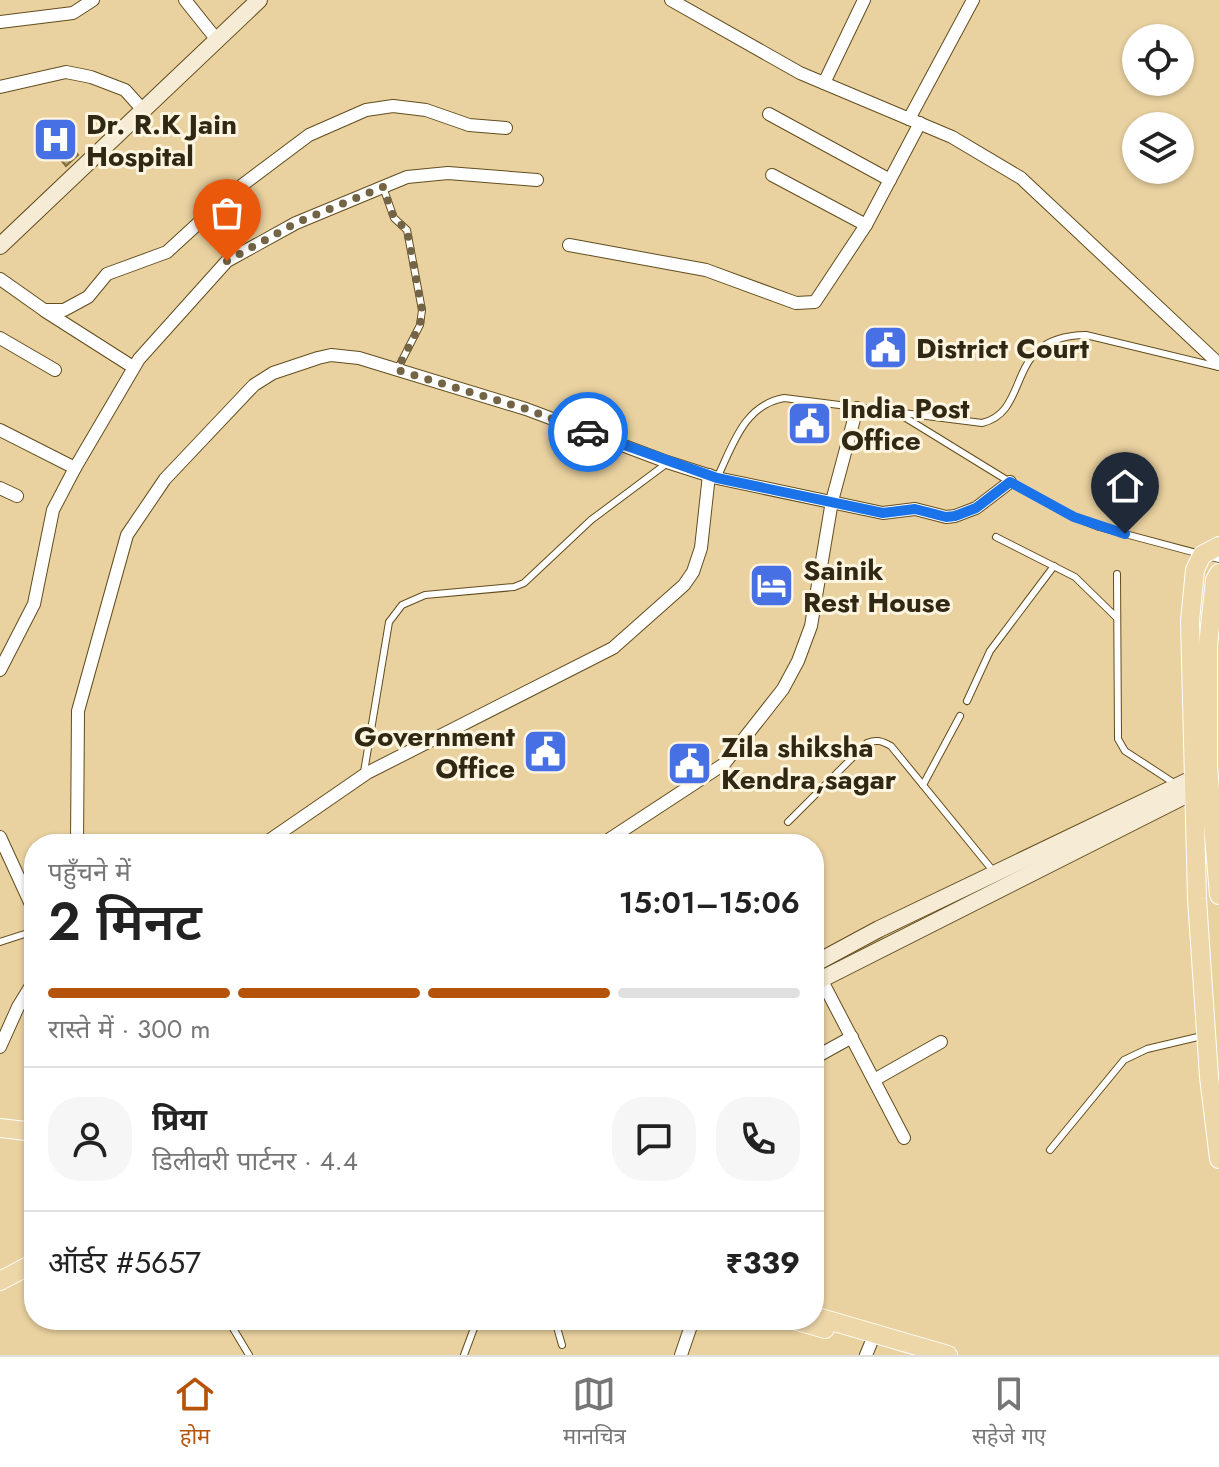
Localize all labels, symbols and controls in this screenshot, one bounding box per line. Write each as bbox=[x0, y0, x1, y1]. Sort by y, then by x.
map controls bbox=[1122, 24, 1194, 184]
button: locate bbox=[1122, 24, 1194, 96]
place label: Dr. R.K Jain Hospital bbox=[86, 104, 237, 177]
button: layers bbox=[1122, 112, 1194, 184]
hospital icon: Dr. R.K Jain Hospital bbox=[31, 116, 79, 164]
pin bbox=[193, 179, 261, 261]
icon: bag bbox=[205, 191, 249, 235]
public building icon: District Court bbox=[861, 324, 909, 372]
place label: District Court bbox=[916, 328, 1089, 369]
place label: India Post Office bbox=[841, 388, 969, 461]
courier bbox=[548, 392, 628, 472]
public building icon: India Post Office bbox=[786, 400, 834, 448]
icon: car bbox=[566, 410, 610, 454]
pin bbox=[1091, 452, 1159, 534]
icon: home bbox=[1103, 464, 1147, 508]
place label: Sainik Rest House bbox=[803, 550, 951, 623]
hotel icon: Sainik Rest House bbox=[748, 562, 796, 610]
place label: Government Office bbox=[354, 716, 515, 789]
place label: Zila shiksha Kendra,sagar bbox=[721, 727, 897, 800]
public building icon: Government Office bbox=[522, 728, 570, 776]
public building icon: Zila shiksha Kendra,sagar bbox=[666, 739, 714, 787]
text: पहुँचने में bbox=[48, 853, 131, 891]
text: 15:01–15:06 bbox=[619, 881, 800, 924]
text: 2 मिनट bbox=[48, 884, 202, 960]
text: रास्ते में · 300 m bbox=[48, 1010, 211, 1048]
button: person bbox=[48, 1097, 132, 1181]
button: chat bbox=[612, 1097, 696, 1181]
button: phone bbox=[716, 1097, 800, 1181]
text: प्रिया bbox=[152, 1098, 207, 1141]
text: डिलीवरी पार्टनर · 4.4 bbox=[152, 1142, 358, 1180]
text: ऑर्डर #5657 bbox=[48, 1241, 201, 1284]
text: ₹339 bbox=[726, 1241, 800, 1284]
tab: होम bbox=[173, 1372, 217, 1453]
tab: मानचित्र bbox=[563, 1372, 626, 1453]
tab: सहेजे गए bbox=[972, 1372, 1046, 1453]

